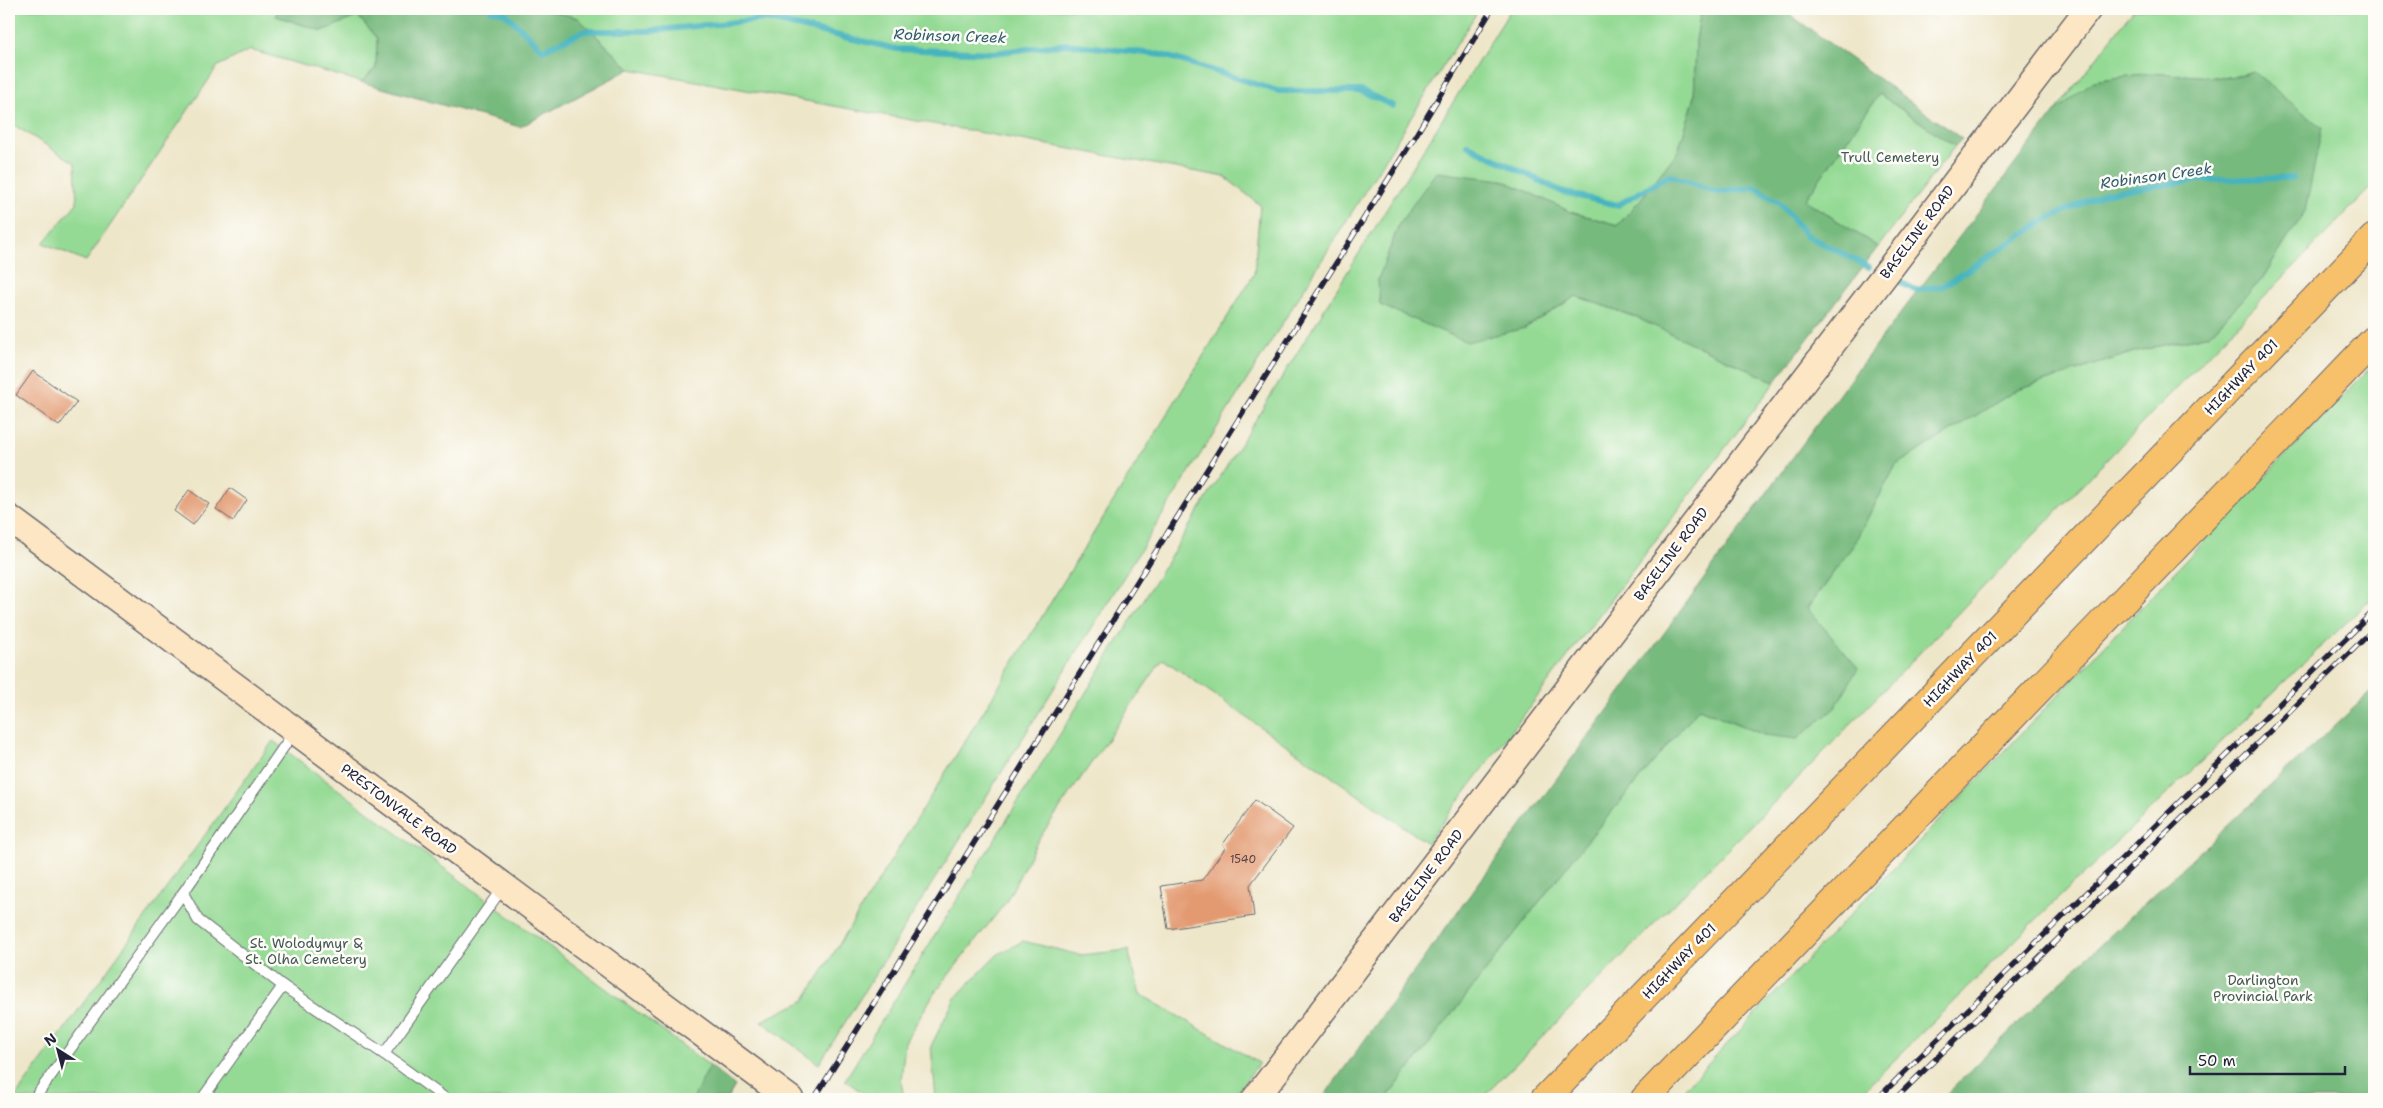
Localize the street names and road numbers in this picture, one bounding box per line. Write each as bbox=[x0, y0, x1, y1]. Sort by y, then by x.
street label: BASELINE ROAD bbox=[1876, 182, 1958, 282]
street label: HIGHWAY 401 bbox=[2200, 335, 2282, 419]
street label: BASELINE ROAD bbox=[1630, 504, 1712, 604]
street label: HIGHWAY 401 bbox=[1919, 627, 2001, 711]
street label: PRESTONVALE ROAD bbox=[337, 760, 461, 858]
street label: BASELINE ROAD bbox=[1385, 826, 1467, 926]
street label: HIGHWAY 401 bbox=[1638, 919, 1720, 1003]

